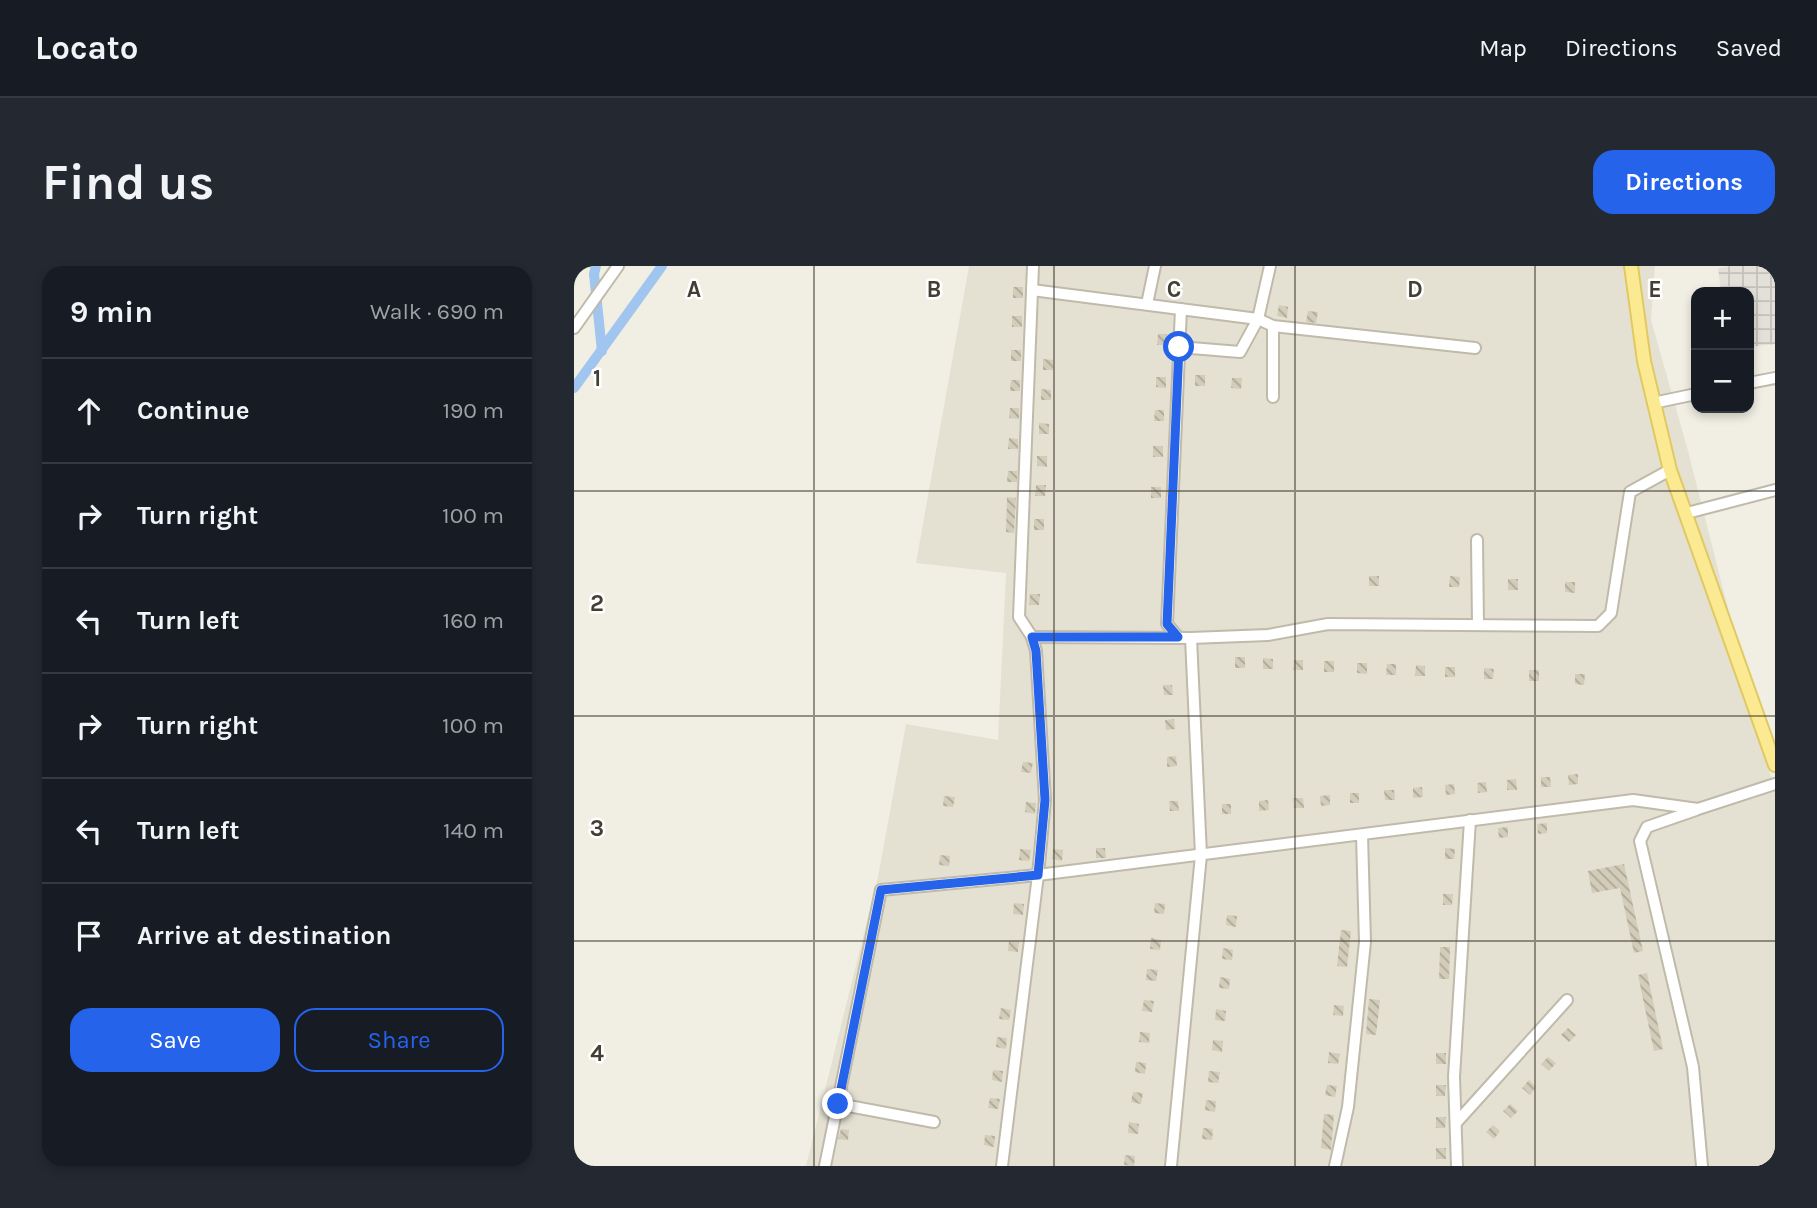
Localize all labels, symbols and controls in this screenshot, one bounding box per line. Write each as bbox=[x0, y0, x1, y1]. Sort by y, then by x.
text: Locato bbox=[35, 29, 138, 67]
text: Map bbox=[1479, 34, 1527, 62]
text: Directions bbox=[1565, 34, 1678, 62]
text: Saved bbox=[1716, 34, 1782, 62]
button: Directions bbox=[1593, 150, 1775, 214]
text: Find us bbox=[42, 154, 214, 211]
text: A bbox=[687, 276, 701, 303]
text: B bbox=[927, 276, 941, 303]
text: C bbox=[1167, 276, 1181, 303]
text: D bbox=[1407, 276, 1423, 303]
text: E bbox=[1648, 276, 1662, 303]
map controls bbox=[1691, 287, 1754, 413]
button: + bbox=[1691, 287, 1754, 350]
text: 9 min bbox=[70, 294, 153, 330]
text: Walk · 690 m bbox=[370, 298, 504, 325]
route start bbox=[1163, 331, 1194, 362]
button: − bbox=[1691, 350, 1754, 413]
text: 1 bbox=[593, 365, 601, 392]
icon: ahead bbox=[70, 392, 108, 430]
text: Continue bbox=[137, 395, 249, 426]
text: 190 m bbox=[442, 397, 504, 424]
icon: right bbox=[70, 497, 108, 535]
text: Turn right bbox=[137, 500, 258, 531]
text: 100 m bbox=[442, 502, 504, 529]
text: 2 bbox=[590, 590, 604, 617]
icon: left bbox=[70, 602, 108, 640]
text: Turn left bbox=[137, 605, 239, 636]
text: 160 m bbox=[443, 607, 504, 634]
icon: right bbox=[70, 707, 108, 745]
text: Turn right bbox=[137, 710, 258, 741]
text: 100 m bbox=[442, 712, 504, 739]
icon: left bbox=[70, 812, 108, 850]
text: Turn left bbox=[137, 815, 239, 846]
text: 3 bbox=[590, 815, 604, 842]
text: 140 m bbox=[443, 817, 504, 844]
icon: arrive bbox=[70, 917, 108, 955]
text: Arrive at destination bbox=[137, 920, 391, 951]
button: Save bbox=[70, 1008, 280, 1072]
button: Share bbox=[294, 1008, 504, 1072]
text: 4 bbox=[590, 1040, 604, 1067]
route end bbox=[822, 1088, 853, 1119]

